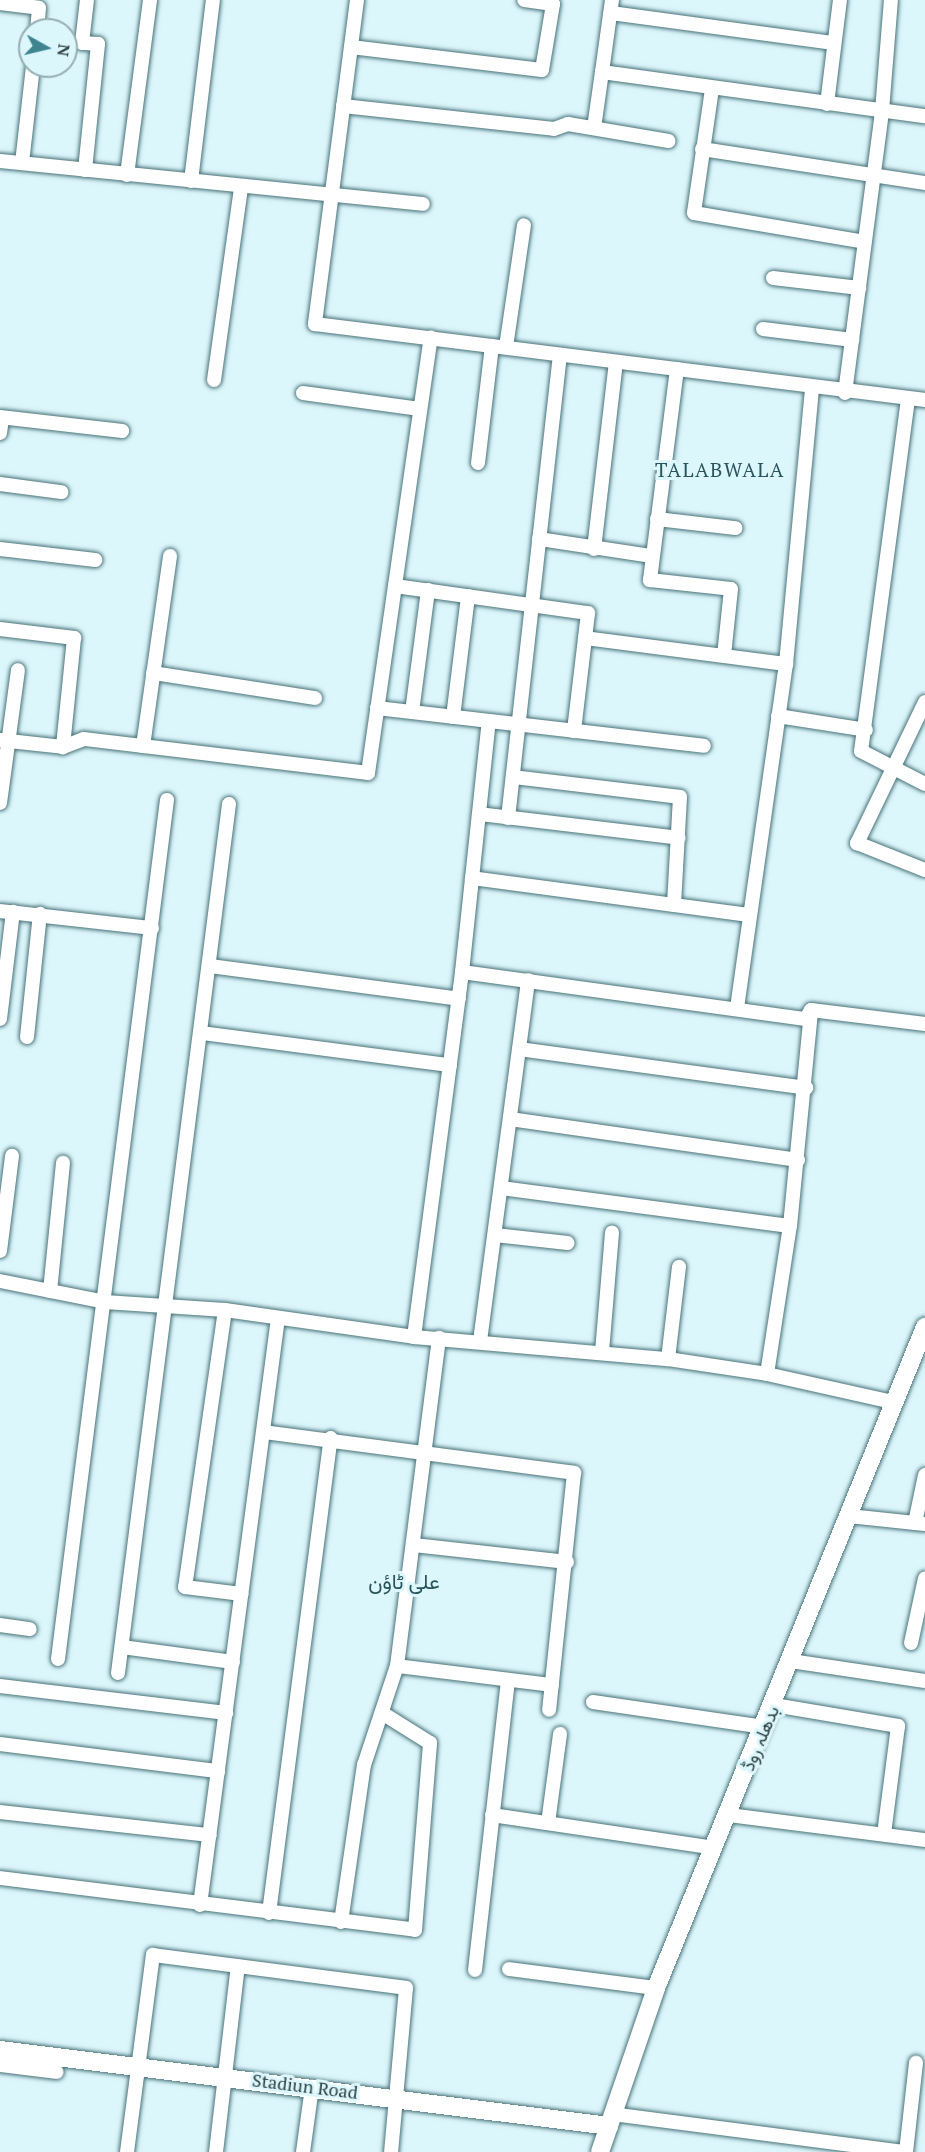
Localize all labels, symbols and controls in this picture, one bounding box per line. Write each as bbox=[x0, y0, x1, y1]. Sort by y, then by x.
north arrow bbox=[18, 18, 78, 78]
text: N bbox=[52, 43, 76, 58]
district label: TALABWALA bbox=[655, 457, 785, 481]
district label: علی ٹاؤن bbox=[368, 1568, 440, 1594]
street label: بدھلہ روڈ bbox=[737, 1702, 783, 1774]
street label: Stadiun Road bbox=[251, 2069, 359, 2103]

